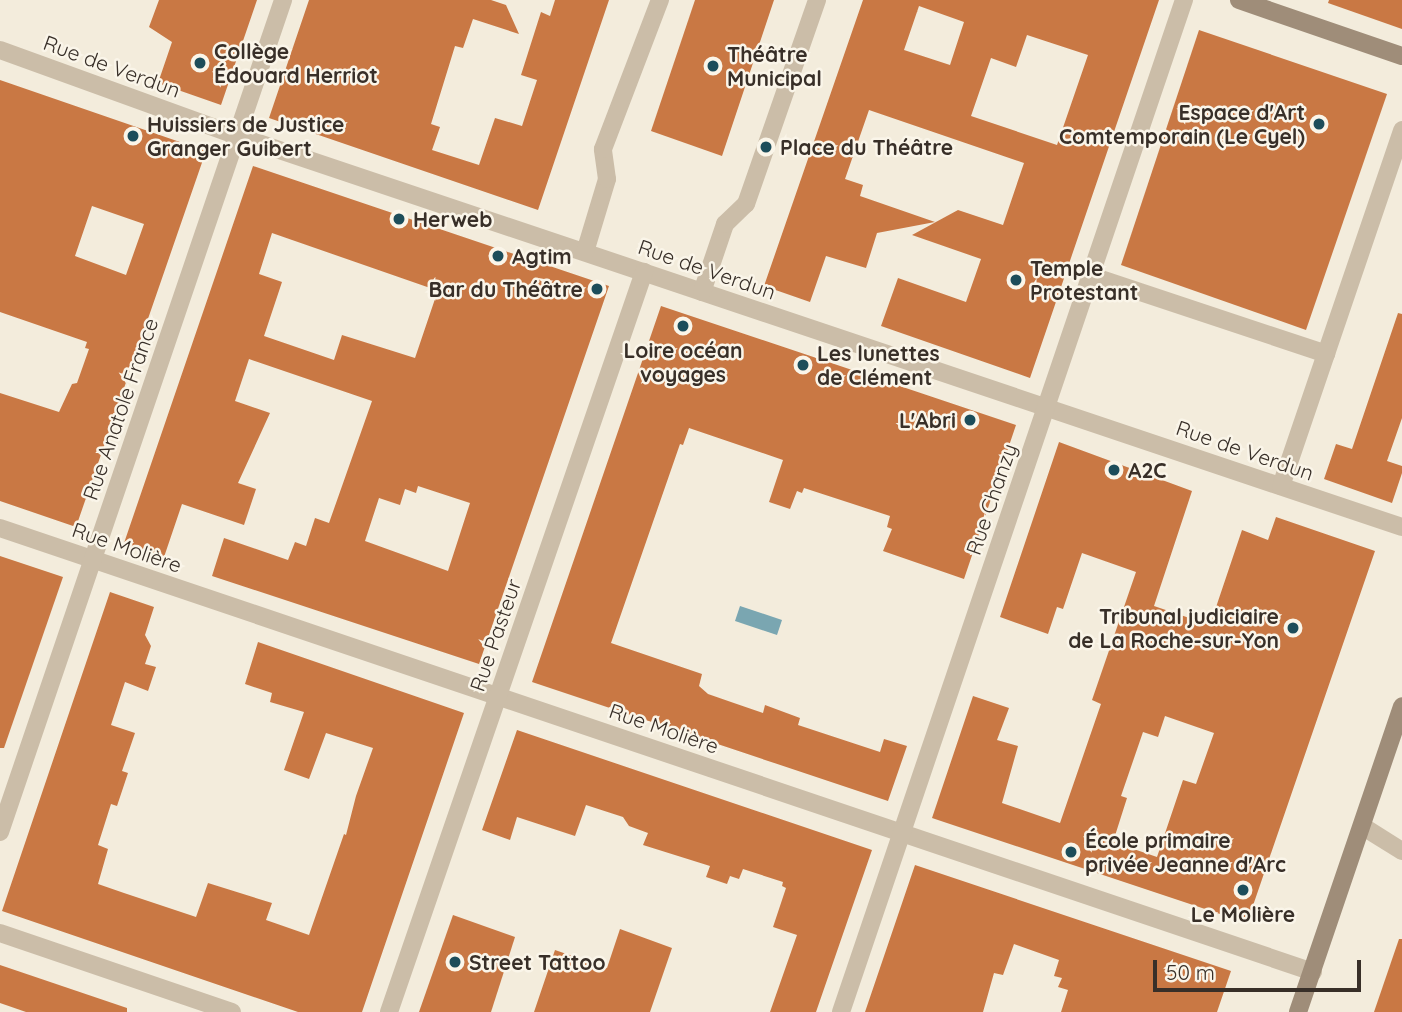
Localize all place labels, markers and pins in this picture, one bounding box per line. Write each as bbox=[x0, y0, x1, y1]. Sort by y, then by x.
place label: Collège Édouard Herriot bbox=[214, 38, 378, 88]
place label: Théâtre Municipal bbox=[727, 41, 822, 91]
marker: Collège Édouard Herriot bbox=[192, 55, 208, 71]
marker: Théâtre Municipal bbox=[705, 58, 721, 74]
place label: Espace d'Art Comtemporain (Le Cyel) bbox=[1059, 99, 1305, 149]
place label: Huissiers de Justice Granger Guibert bbox=[147, 111, 344, 161]
marker: Espace d'Art Comtemporain (Le Cyel) bbox=[1311, 116, 1327, 132]
marker: Huissiers de Justice Granger Guibert bbox=[125, 128, 141, 144]
place label: Place du Théâtre bbox=[780, 134, 953, 160]
marker: Place du Théâtre bbox=[758, 139, 774, 155]
place label: Herweb bbox=[413, 206, 492, 232]
marker: Herweb bbox=[391, 211, 407, 227]
place label: Agtim bbox=[512, 243, 572, 269]
marker: Agtim bbox=[490, 248, 506, 264]
place label: Temple Protestant bbox=[1030, 255, 1138, 305]
marker: Temple Protestant bbox=[1008, 272, 1024, 288]
place label: Bar du Théâtre bbox=[429, 276, 583, 302]
marker: Bar du Théâtre bbox=[589, 281, 605, 297]
marker: Loire océan voyages bbox=[675, 318, 691, 334]
place label: Loire océan voyages bbox=[624, 337, 742, 387]
place label: Les lunettes de Clément bbox=[817, 340, 940, 390]
marker: Les lunettes de Clément bbox=[795, 357, 811, 373]
place label: L'Abri bbox=[899, 407, 956, 433]
marker: L'Abri bbox=[962, 412, 978, 428]
place label: A2C bbox=[1128, 457, 1167, 483]
marker: A2C bbox=[1106, 462, 1122, 478]
place label: Tribunal judiciaire de La Roche-sur-Yon bbox=[1068, 603, 1279, 653]
marker: Tribunal judiciaire de La Roche-sur-Yon bbox=[1285, 620, 1301, 636]
place label: École primaire privée Jeanne d'Arc bbox=[1085, 827, 1286, 877]
marker: École primaire privée Jeanne d'Arc bbox=[1063, 844, 1079, 860]
marker: Le Molière bbox=[1235, 882, 1251, 898]
place label: Le Molière bbox=[1191, 901, 1295, 927]
place label: Street Tattoo bbox=[469, 949, 606, 975]
marker: Street Tattoo bbox=[447, 954, 463, 970]

